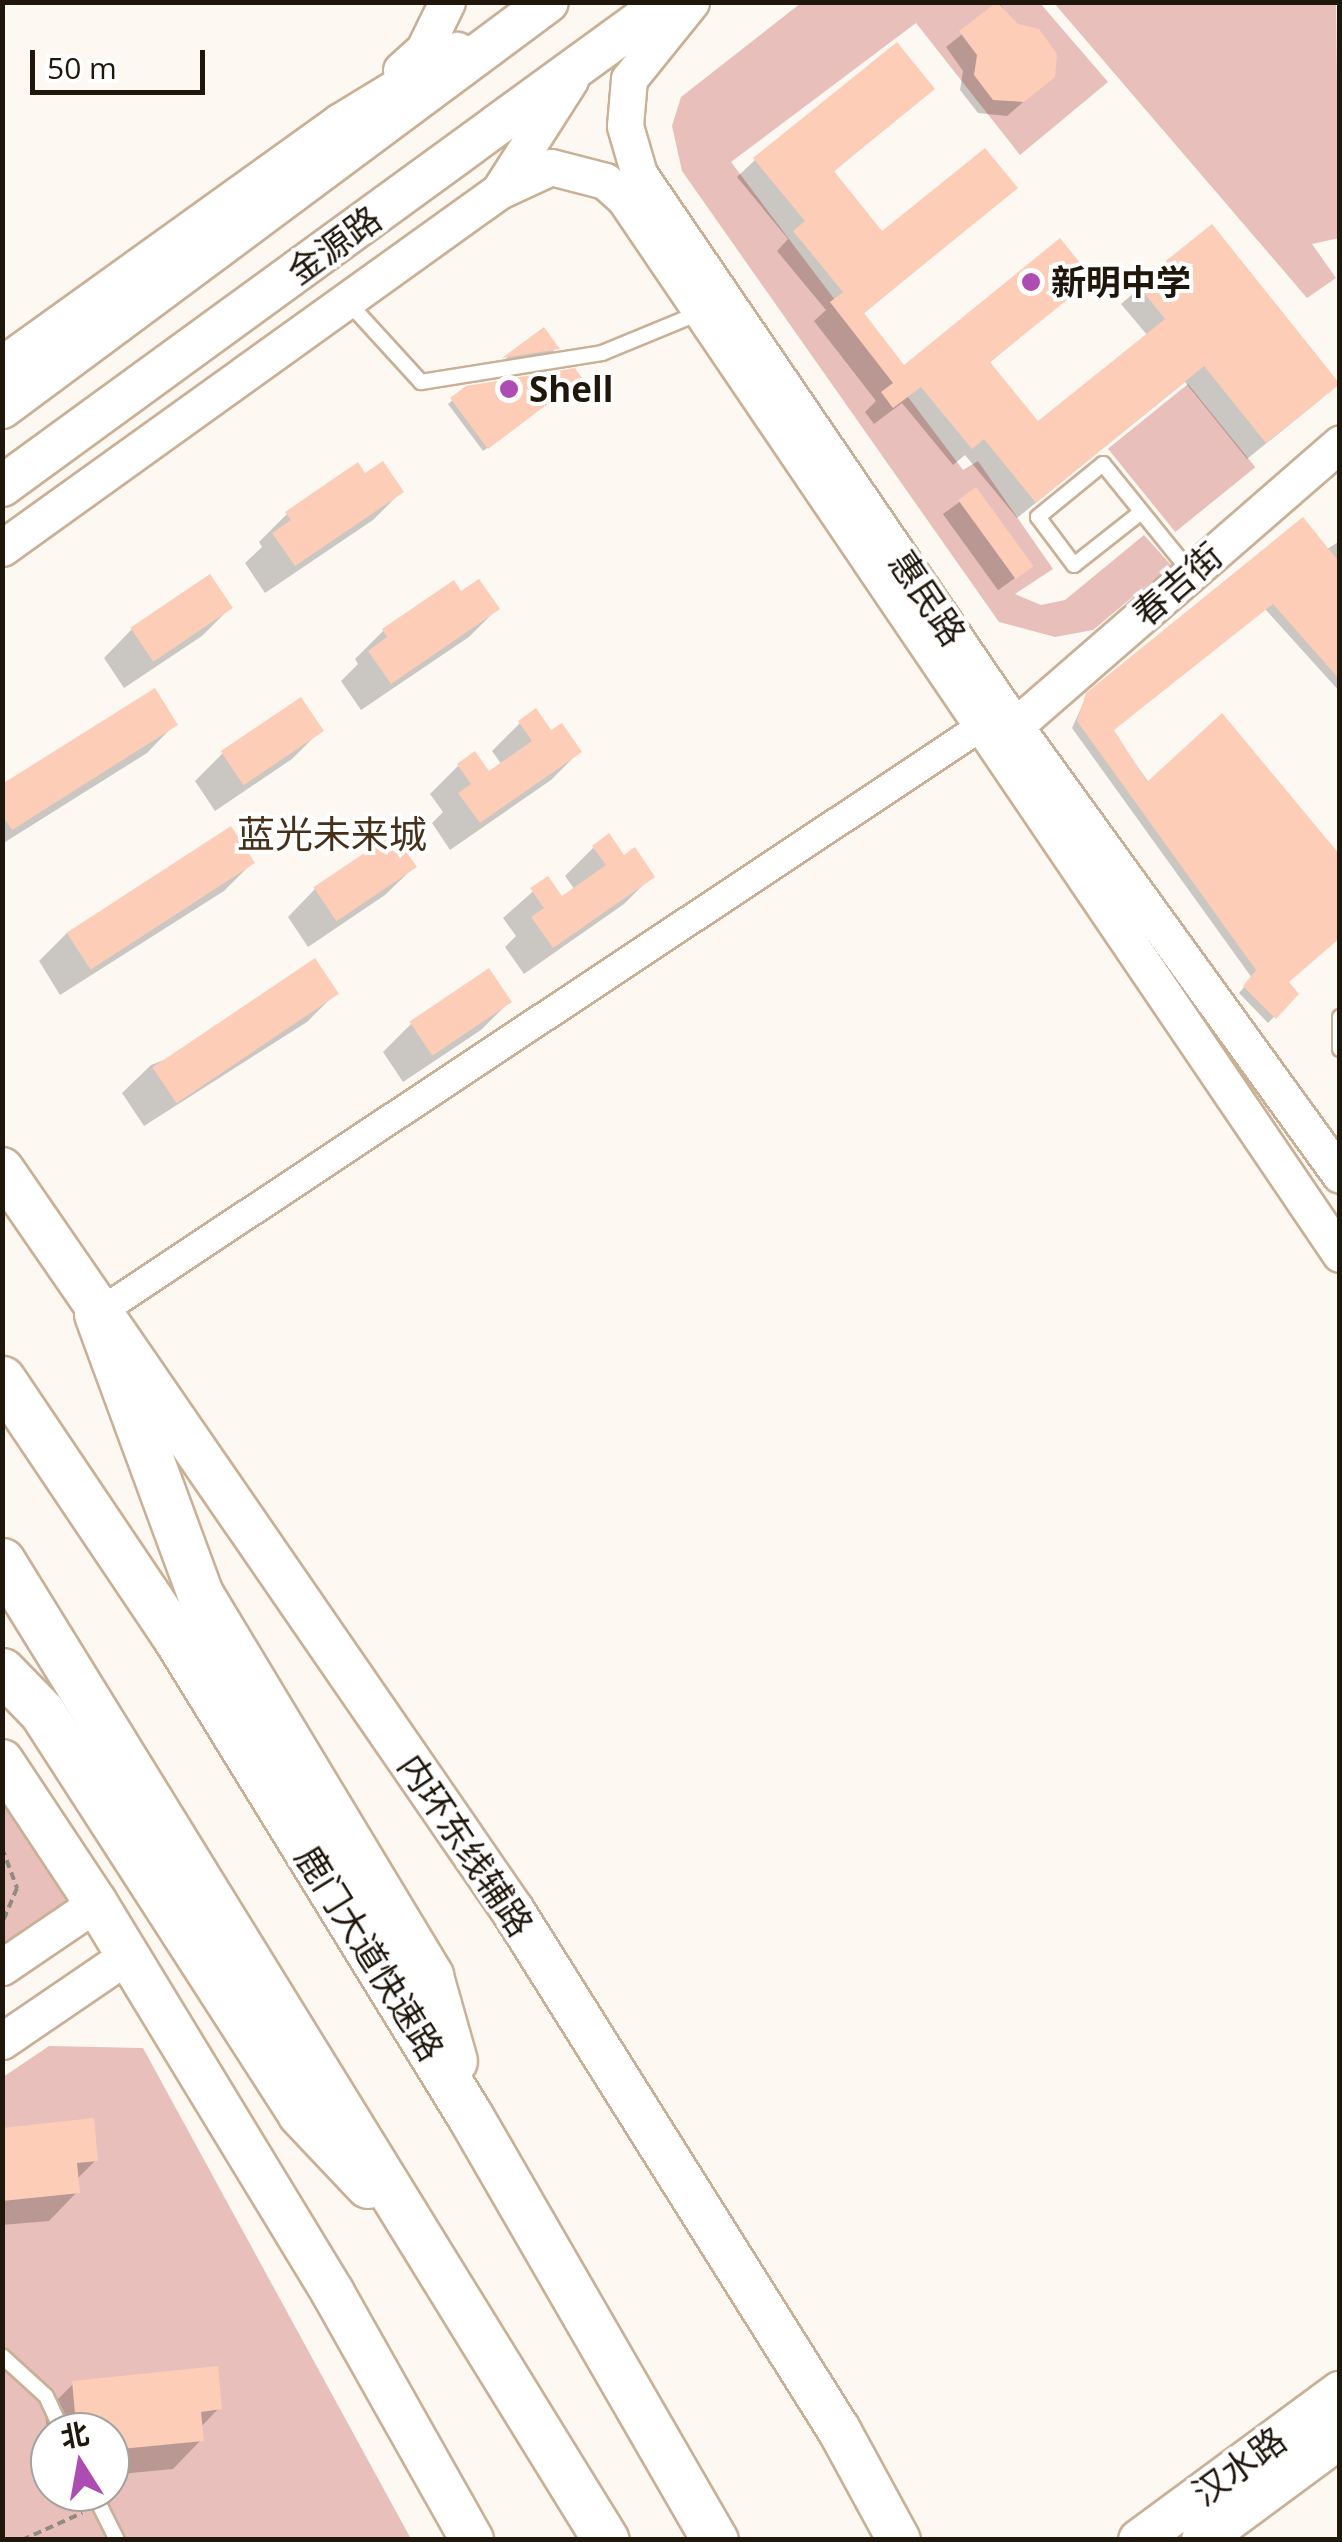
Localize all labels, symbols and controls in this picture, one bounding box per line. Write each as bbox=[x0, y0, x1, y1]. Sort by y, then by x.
scale bar bbox=[35, 30, 210, 92]
text: 50 m bbox=[47, 47, 117, 88]
street label: 金源路 bbox=[279, 197, 389, 293]
place label: 新明中学 bbox=[1051, 261, 1191, 303]
marker: 新明中学 bbox=[1020, 271, 1042, 293]
place label: Shell bbox=[529, 368, 613, 410]
marker: Shell bbox=[498, 378, 520, 400]
street label: 春吉街 bbox=[1124, 534, 1230, 634]
street label: 惠民路 bbox=[881, 543, 975, 653]
district label: 蓝光未来城 bbox=[237, 811, 427, 857]
street label: 内环东线辅路 bbox=[390, 1746, 542, 1944]
street label: 鹿门大道快速路 bbox=[287, 1838, 453, 2068]
north arrow bbox=[30, 2412, 130, 2512]
text: 北 bbox=[57, 2413, 92, 2456]
street label: 汉水路 bbox=[1184, 2418, 1294, 2514]

